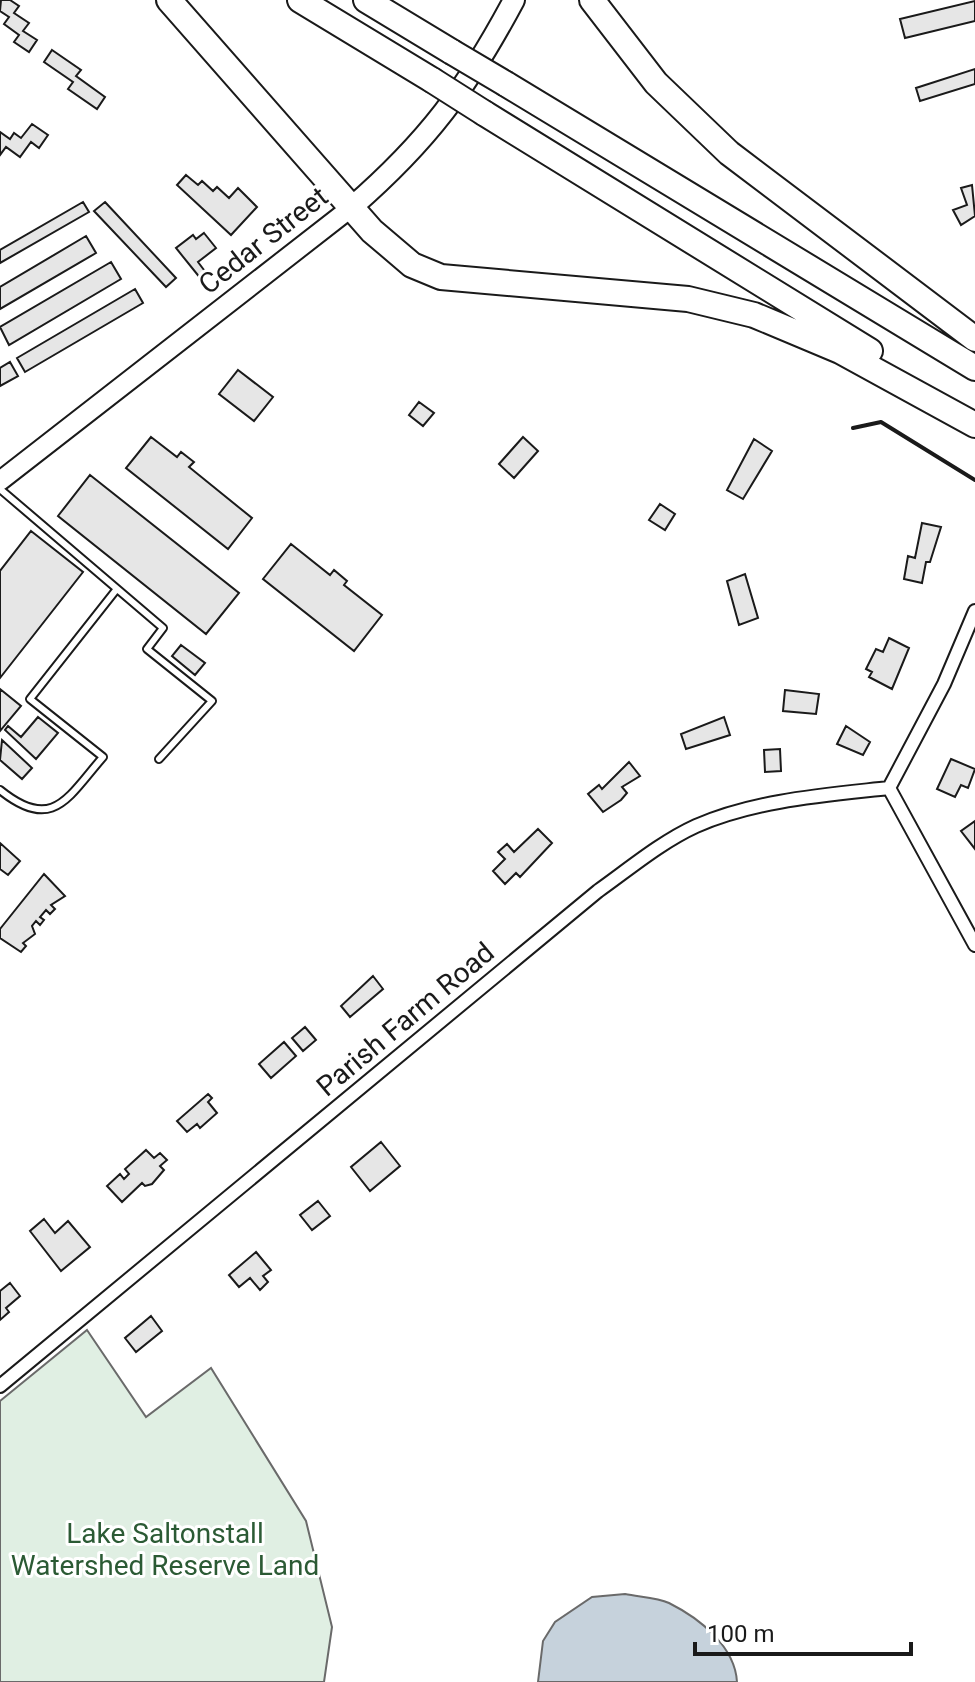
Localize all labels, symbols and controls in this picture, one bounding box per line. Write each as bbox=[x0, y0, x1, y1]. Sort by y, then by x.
street label: Cedar Street bbox=[192, 180, 334, 301]
street label: Parish Farm Road bbox=[310, 936, 501, 1103]
park label: Lake Saltonstall Watershed Reserve Land bbox=[11, 1517, 319, 1582]
scale bar bbox=[695, 1606, 911, 1656]
text: 100 m bbox=[707, 1620, 774, 1648]

